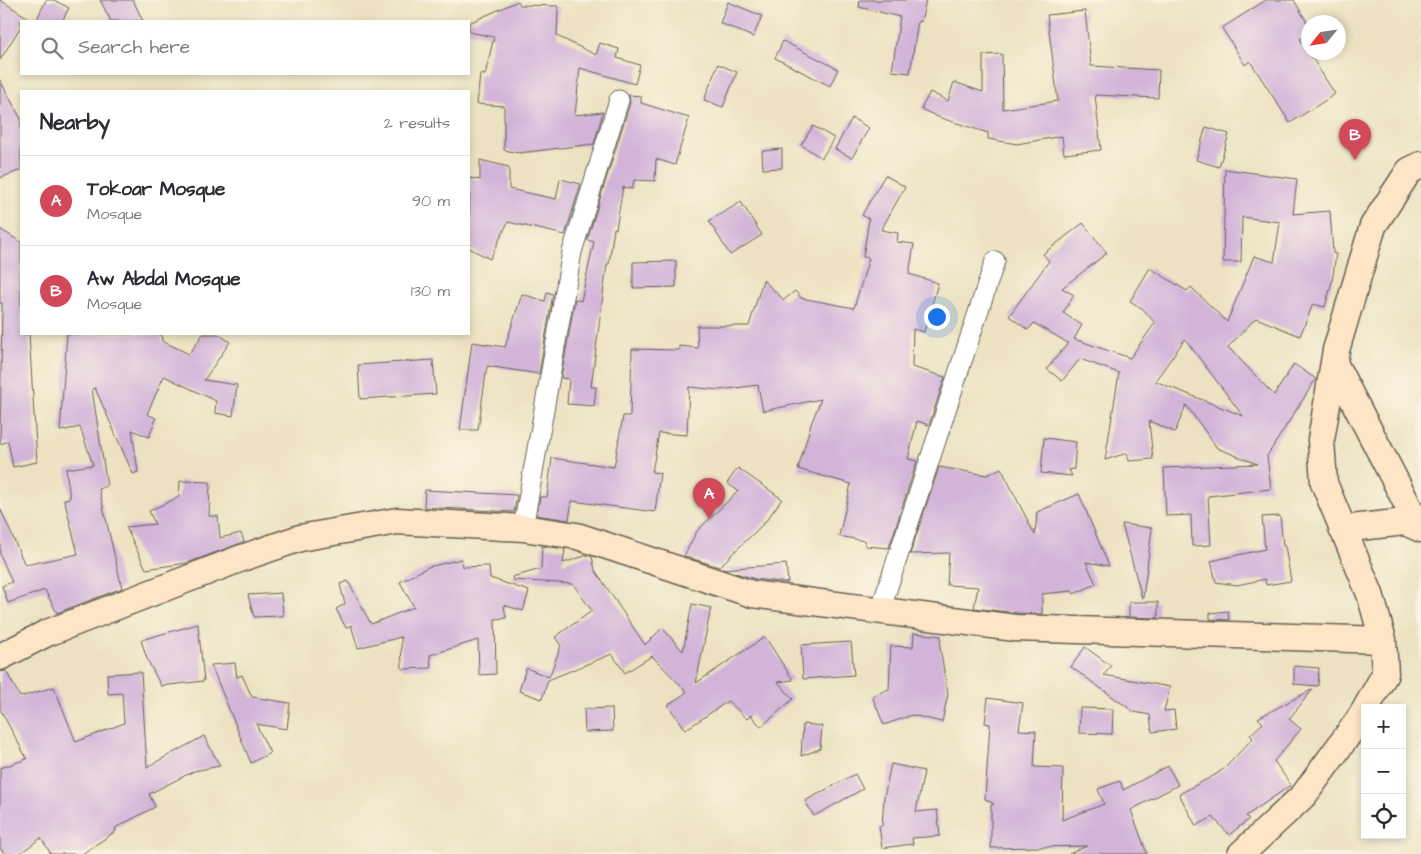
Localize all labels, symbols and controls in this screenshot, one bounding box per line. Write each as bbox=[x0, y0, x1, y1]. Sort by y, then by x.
north arrow bbox=[1301, 15, 1346, 60]
search box bbox=[20, 20, 470, 75]
icon: search bbox=[38, 34, 66, 62]
text: Search here bbox=[78, 34, 190, 61]
text: Nearby bbox=[40, 108, 110, 137]
text: 2 results bbox=[384, 112, 450, 134]
pin: B bbox=[1339, 119, 1371, 160]
text: Tokoar Mosque bbox=[87, 176, 225, 203]
text: A bbox=[51, 190, 61, 212]
text: 90 m bbox=[412, 190, 450, 212]
text: Mosque bbox=[87, 203, 142, 225]
text: Aw Abdal Mosque bbox=[87, 266, 241, 293]
text: B bbox=[50, 280, 62, 302]
text: 130 m bbox=[411, 280, 450, 302]
text: Mosque bbox=[87, 293, 142, 315]
your location bbox=[924, 304, 950, 330]
pin: A bbox=[693, 478, 725, 519]
map controls bbox=[1361, 704, 1406, 839]
button: + bbox=[1361, 704, 1406, 749]
button: − bbox=[1361, 749, 1406, 794]
button: locate bbox=[1361, 794, 1406, 839]

